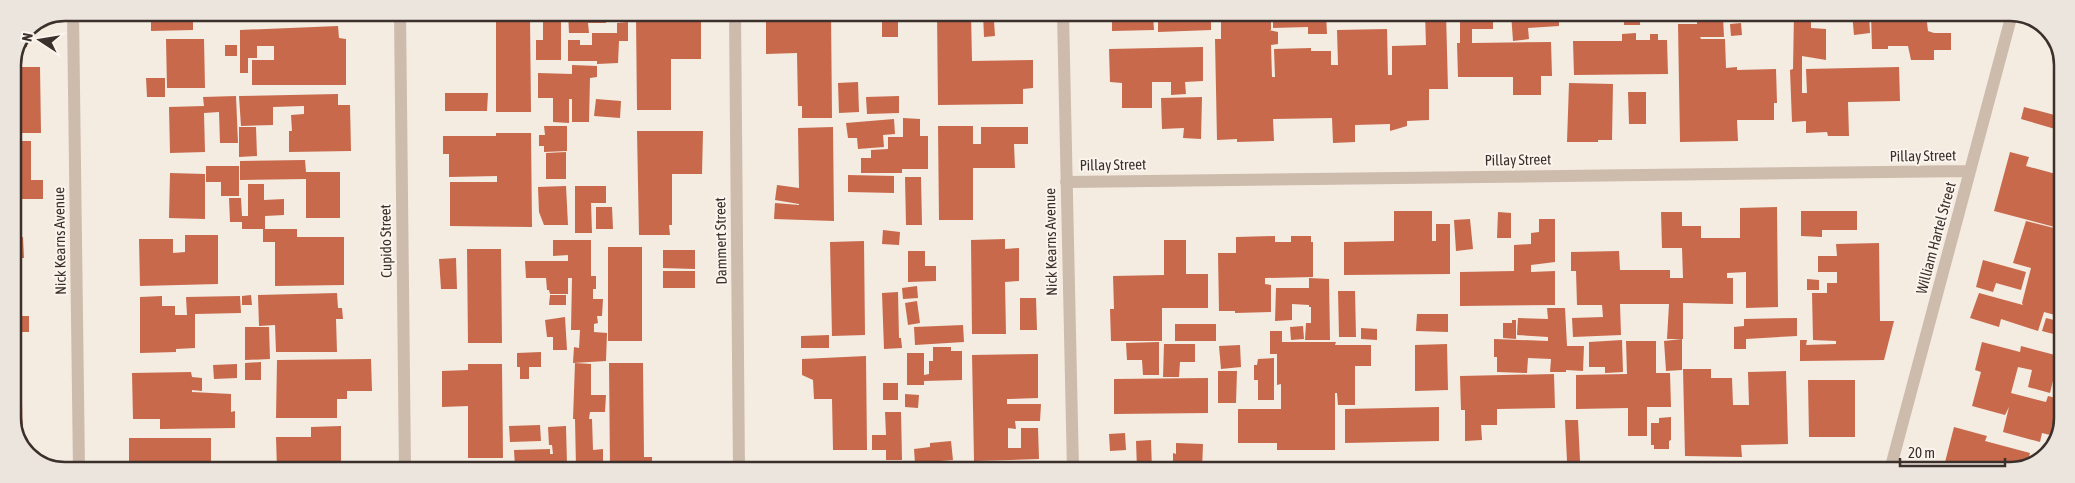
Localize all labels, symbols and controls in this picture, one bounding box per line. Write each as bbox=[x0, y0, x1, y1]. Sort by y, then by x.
north arrow bbox=[15, 15, 65, 65]
text: N bbox=[19, 32, 36, 43]
street label: Pillay Street bbox=[1890, 146, 1956, 165]
street label: Pillay Street bbox=[1485, 150, 1551, 169]
street label: Pillay Street bbox=[1080, 155, 1146, 174]
street label: William Hartel Street bbox=[1912, 180, 1959, 296]
street label: Nick Kearns Avenue bbox=[50, 187, 69, 295]
street label: Nick Kearns Avenue bbox=[1041, 188, 1060, 296]
street label: Dammert Street bbox=[711, 197, 730, 285]
street label: Cupido Street bbox=[376, 204, 395, 278]
scale bar bbox=[1900, 436, 2005, 468]
text: 20 m bbox=[1908, 444, 1935, 461]

